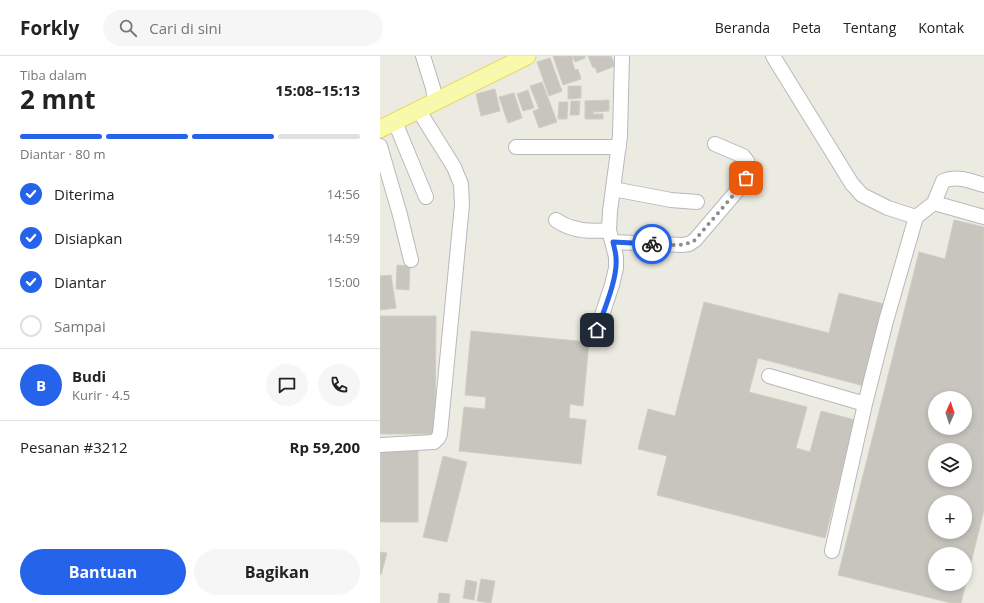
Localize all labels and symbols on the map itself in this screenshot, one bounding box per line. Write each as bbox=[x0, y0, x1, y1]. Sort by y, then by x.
pin bbox=[729, 161, 763, 195]
courier bbox=[632, 224, 672, 264]
pin bbox=[580, 313, 614, 347]
north arrow bbox=[928, 391, 972, 435]

